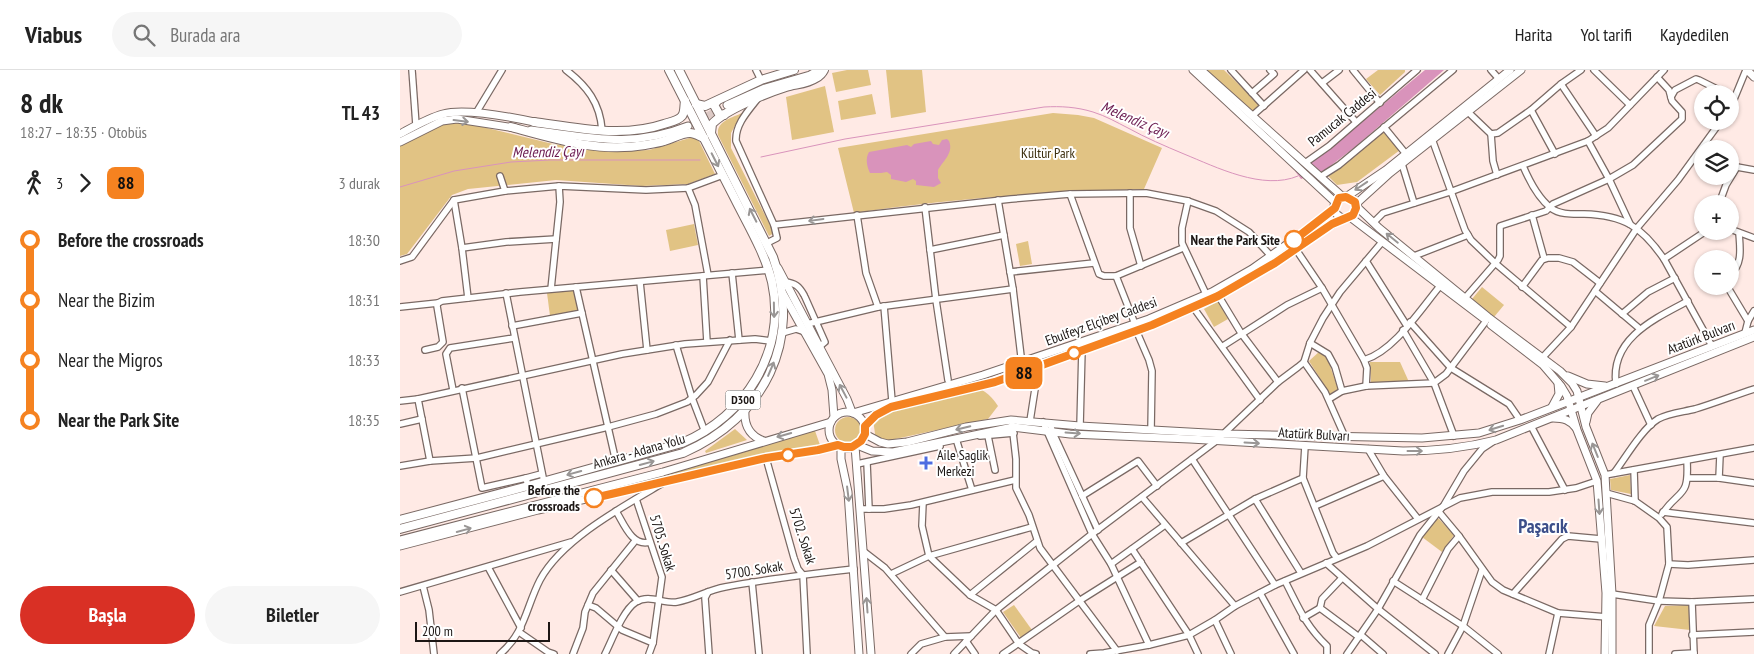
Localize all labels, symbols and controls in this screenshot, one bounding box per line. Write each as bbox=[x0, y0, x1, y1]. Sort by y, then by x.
search box bbox=[112, 12, 462, 57]
text: Viabus bbox=[25, 19, 82, 50]
icon: search bbox=[130, 21, 158, 49]
text: Burada ara bbox=[170, 23, 240, 47]
text: Harita bbox=[1515, 23, 1553, 46]
text: Yol tarifi bbox=[1581, 23, 1632, 46]
text: Kaydedilen bbox=[1660, 23, 1729, 46]
text: 8 dk bbox=[20, 84, 63, 121]
street label: Pamucak Caddesi bbox=[1304, 84, 1380, 150]
map controls bbox=[1694, 85, 1739, 295]
button: locate bbox=[1694, 85, 1739, 130]
water label: Melendiz Çayı bbox=[1099, 97, 1173, 143]
text: TL 43 bbox=[342, 101, 380, 125]
one-way arrow bbox=[453, 116, 469, 126]
text: 18:27 – 18:35 · Otobüs bbox=[20, 122, 147, 142]
button: layers bbox=[1694, 140, 1739, 185]
water label: Melendiz Çayı bbox=[512, 141, 586, 162]
park label: Kültür Park bbox=[1021, 144, 1075, 162]
one-way arrow bbox=[711, 152, 720, 167]
icon: walk bbox=[20, 169, 48, 197]
icon: forward bbox=[71, 169, 99, 197]
text: 88 bbox=[117, 171, 134, 194]
text: 3 bbox=[56, 173, 63, 193]
text: 3 durak bbox=[339, 173, 380, 193]
one-way arrow bbox=[1354, 181, 1368, 192]
button: + bbox=[1694, 195, 1739, 240]
one-way arrow bbox=[748, 208, 757, 223]
one-way arrow bbox=[808, 215, 824, 225]
text: Before the crossroads bbox=[58, 228, 204, 252]
text: 18:30 bbox=[348, 230, 380, 250]
marker: Near the Park Site bbox=[1284, 230, 1304, 250]
place label: Near the Park Site bbox=[1191, 231, 1280, 249]
one-way arrow bbox=[1386, 233, 1399, 244]
button: − bbox=[1694, 250, 1739, 295]
text: Near the Bizim bbox=[58, 288, 155, 312]
text: 18:31 bbox=[348, 290, 380, 310]
street label: Ebulfeyz Elçibey Caddesi bbox=[1043, 292, 1159, 350]
one-way arrow bbox=[770, 301, 779, 317]
street label: Atatürk Bulvarı bbox=[1664, 316, 1738, 358]
unlabelled marker bbox=[1067, 346, 1081, 360]
text: Near the Migros bbox=[58, 348, 163, 372]
text: 18:33 bbox=[348, 350, 380, 370]
line badge: 88 bbox=[1002, 357, 1046, 389]
text: 88 bbox=[1015, 361, 1033, 384]
one-way arrow bbox=[767, 362, 776, 377]
one-way arrow bbox=[1644, 373, 1659, 383]
one-way arrow bbox=[837, 385, 847, 399]
road number: D300 bbox=[726, 390, 760, 410]
text: Near the Park Site bbox=[58, 408, 179, 432]
text: 18:35 bbox=[348, 410, 380, 430]
street label: Atatürk Bulvarı bbox=[1278, 423, 1350, 445]
one-way arrow bbox=[956, 424, 972, 433]
one-way arrow bbox=[1488, 424, 1504, 434]
street label: Ankara - Adana Yolu bbox=[591, 429, 687, 473]
one-way arrow bbox=[1064, 429, 1080, 438]
one-way arrow bbox=[777, 431, 793, 441]
one-way arrow bbox=[1244, 439, 1260, 448]
one-way arrow bbox=[1590, 443, 1599, 458]
place label: Aile Saglik Merkezi bbox=[937, 446, 989, 480]
one-way arrow bbox=[1406, 446, 1422, 456]
unlabelled marker bbox=[781, 448, 795, 462]
marker: Aile Saglik Merkezi bbox=[919, 456, 933, 470]
one-way arrow bbox=[638, 458, 654, 468]
one-way arrow bbox=[567, 469, 583, 479]
place label: Before the crossroads bbox=[528, 481, 580, 515]
one-way arrow bbox=[843, 486, 853, 502]
marker: Before the crossroads bbox=[584, 488, 604, 508]
one-way arrow bbox=[1594, 498, 1603, 514]
street label: 5702. Sokak bbox=[785, 506, 821, 567]
street label: 5705. Sokak bbox=[646, 513, 680, 574]
district label: Paşacık bbox=[1518, 514, 1568, 538]
one-way arrow bbox=[456, 524, 472, 534]
street label: 5700. Sokak bbox=[724, 556, 785, 583]
button: Başla bbox=[20, 586, 195, 644]
button: Biletler bbox=[205, 586, 380, 644]
one-way arrow bbox=[862, 598, 871, 614]
scale bar bbox=[415, 619, 550, 642]
text: 200 m bbox=[422, 622, 453, 640]

